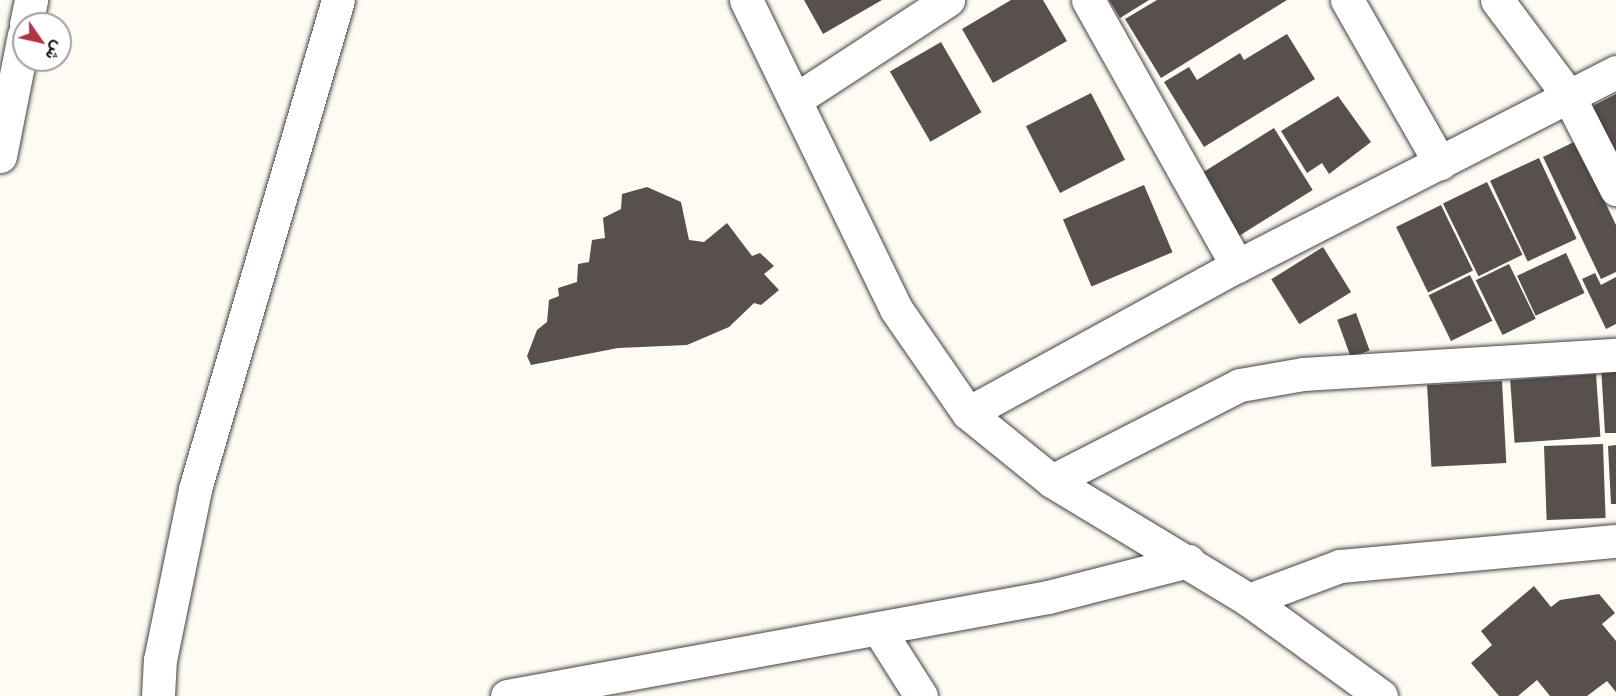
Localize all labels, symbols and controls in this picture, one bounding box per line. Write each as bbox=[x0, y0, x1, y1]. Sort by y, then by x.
north arrow bbox=[12, 12, 72, 72]
text: ش bbox=[41, 37, 70, 65]

